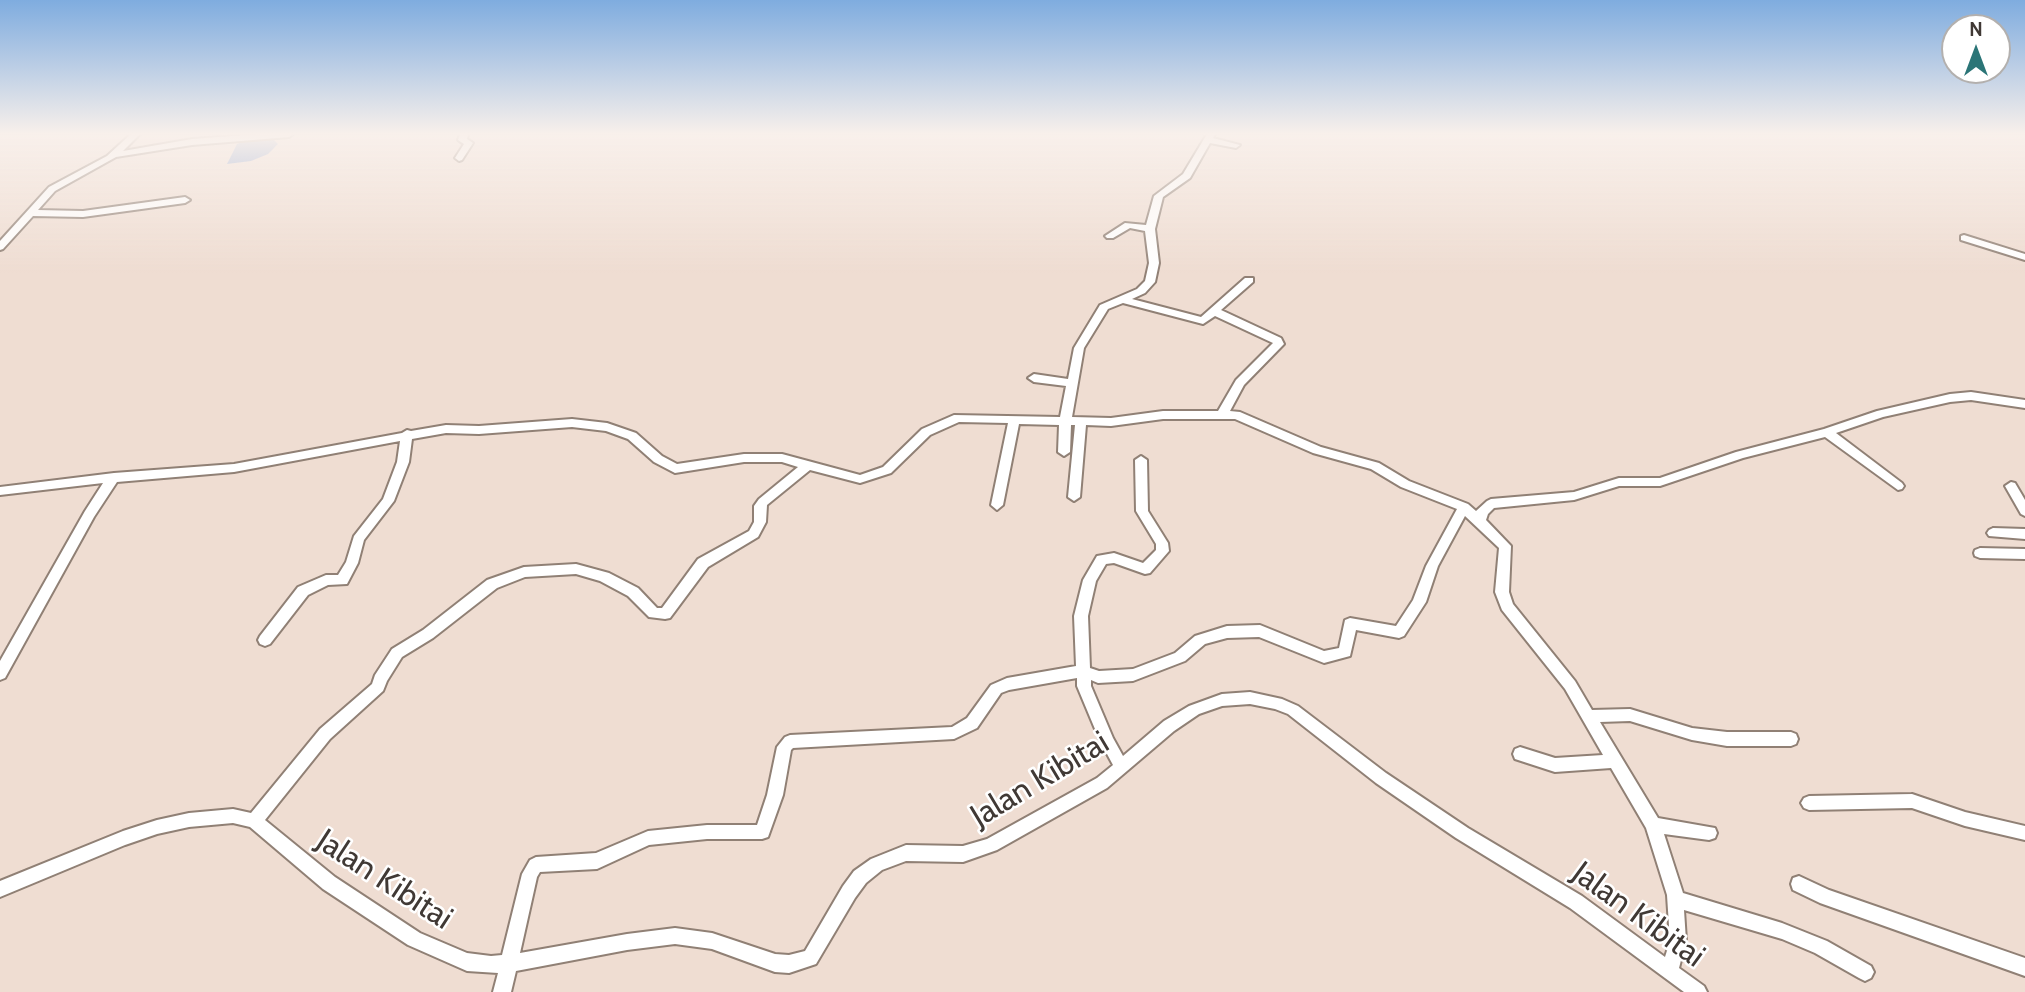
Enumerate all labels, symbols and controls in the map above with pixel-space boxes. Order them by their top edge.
north arrow [1941,14,2011,84]
text: N [1969,18,1983,41]
street label: Jalan Kibitai [964,724,1116,836]
street label: Jalan Kibitai [309,822,459,938]
street label: Jalan Kibitai [1564,854,1712,976]

